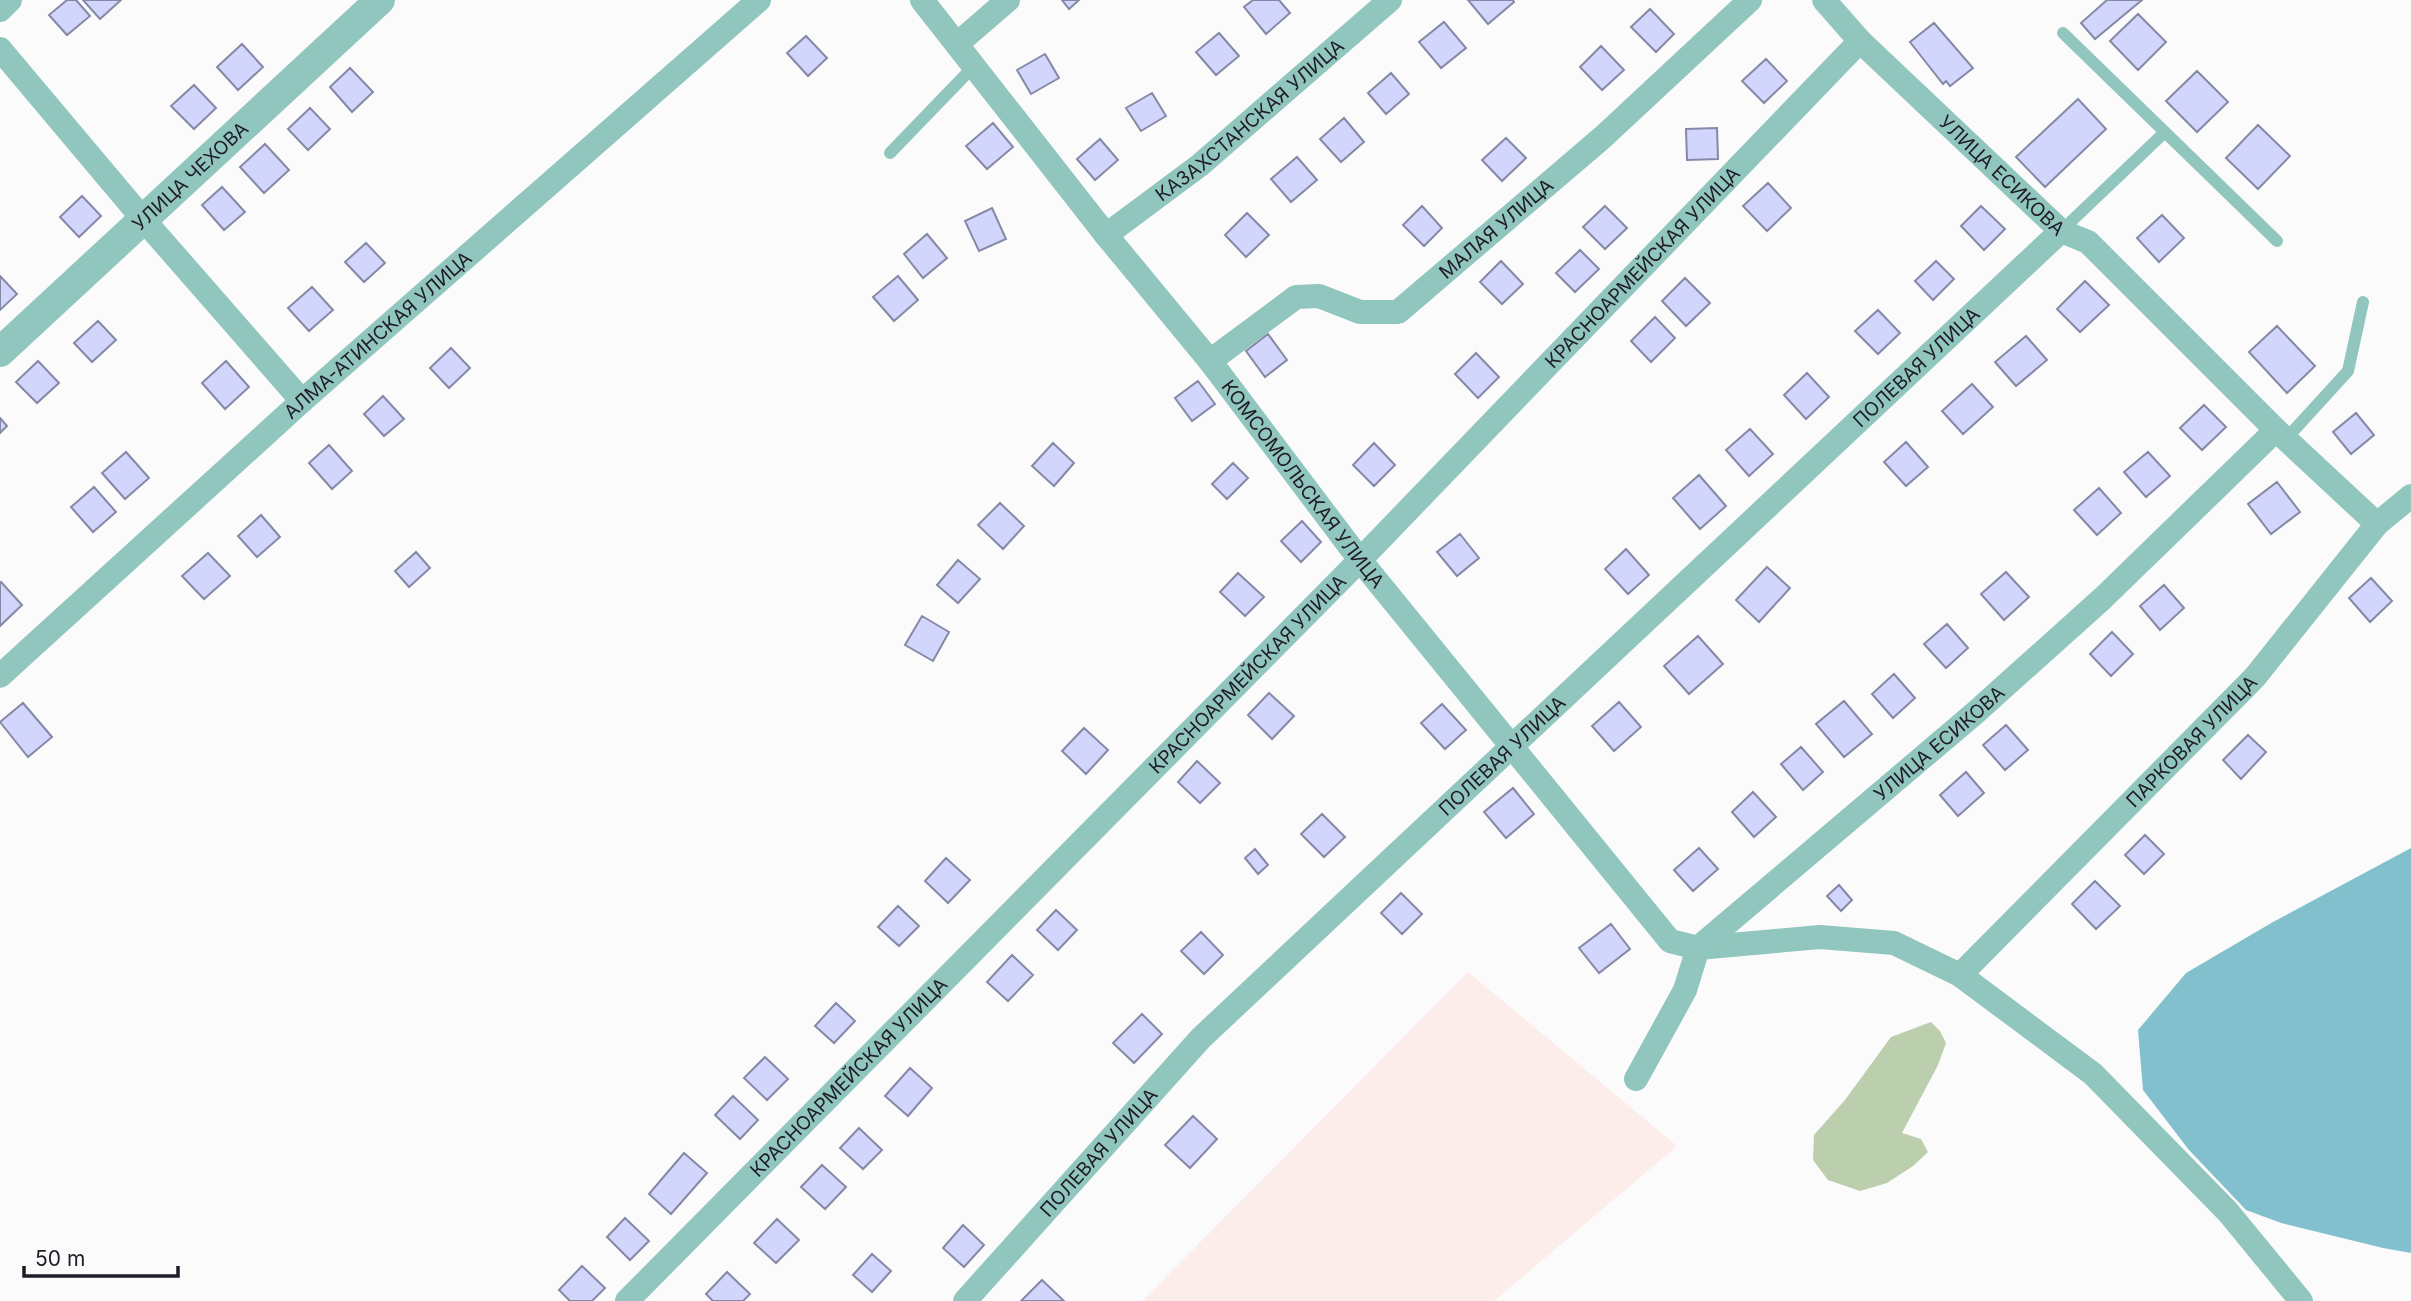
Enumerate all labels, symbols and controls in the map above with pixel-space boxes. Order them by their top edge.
street label: КАЗАХСТАНСКАЯ УЛИЦА [1151,34,1348,206]
street label: УЛИЦА ЕСИКОВА [1934,110,2070,240]
street label: УЛИЦА ЧЕХОВА [127,117,253,235]
street label: КРАСНОАРМЕЙСКАЯ УЛИЦА [1540,162,1744,373]
street label: МАЛАЯ УЛИЦА [1434,173,1558,283]
street label: АЛМА-АТИНСКАЯ УЛИЦА [279,246,476,423]
street label: ПОЛЕВАЯ УЛИЦА [1848,302,1984,432]
street label: КОМСОМОЛЬСКАЯ УЛИЦА [1217,375,1389,593]
street label: КРАСНОАРМЕЙСКАЯ УЛИЦА [1144,570,1351,778]
street label: ПАРКОВАЯ УЛИЦА [2121,670,2262,812]
street label: УЛИЦА ЕСИКОВА [1869,681,2009,805]
street label: ПОЛЕВАЯ УЛИЦА [1434,691,1570,820]
street label: КРАСНОАРМЕЙСКАЯ УЛИЦА [745,973,952,1181]
street label: ПОЛЕВАЯ УЛИЦА [1035,1083,1162,1221]
scale bar [24,1234,178,1278]
text: 50 m [35,1246,85,1271]

